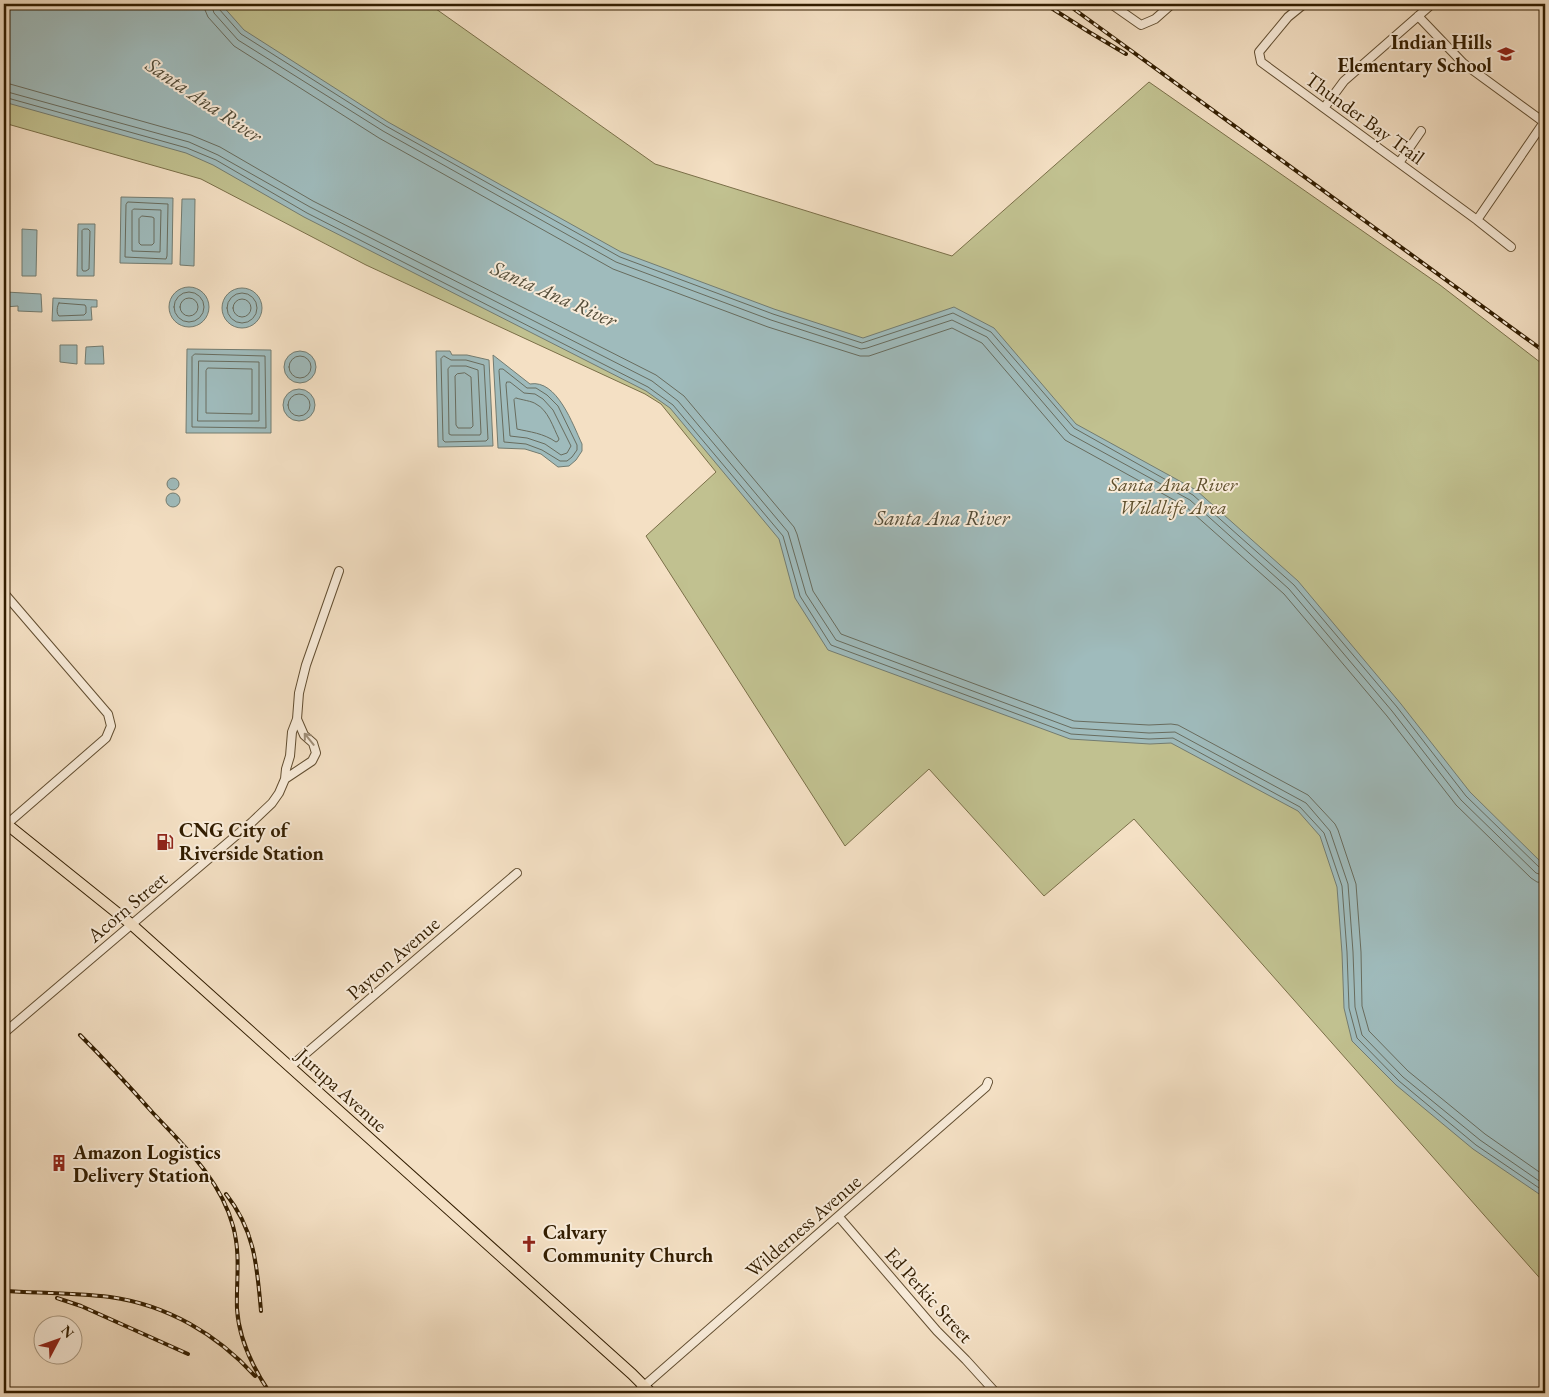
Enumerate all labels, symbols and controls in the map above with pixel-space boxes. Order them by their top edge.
place label: Indian Hills Elementary School [1338,29,1492,78]
school or university icon: Indian Hills Elementary School [1496,44,1516,64]
water label: Santa Ana River [140,50,269,149]
street label: Thunder Bay Trail [1300,66,1430,170]
water label: Santa Ana River [486,253,622,334]
park label: Santa Ana River Wildlife Area [1108,471,1239,520]
water label: Santa Ana River [874,504,1010,531]
one-way arrow [303,733,314,746]
place label: CNG City of Riverside Station [179,817,324,866]
fuel station icon: CNG City of Riverside Station [155,832,175,852]
street label: Acorn Street [81,866,173,949]
street label: Payton Avenue [341,910,445,1005]
street label: Jurupa Avenue [289,1041,393,1138]
place label: Amazon Logistics Delivery Station [72,1139,221,1188]
building icon: Amazon Logistics Delivery Station [49,1153,69,1173]
street label: Wilderness Avenue [740,1169,866,1283]
place label: Calvary Community Church [543,1219,713,1268]
church icon: Calvary Community Church [519,1234,539,1254]
street label: Ed Perkic Street [879,1242,979,1349]
north arrow [32,1314,82,1364]
text: N [57,1321,79,1342]

